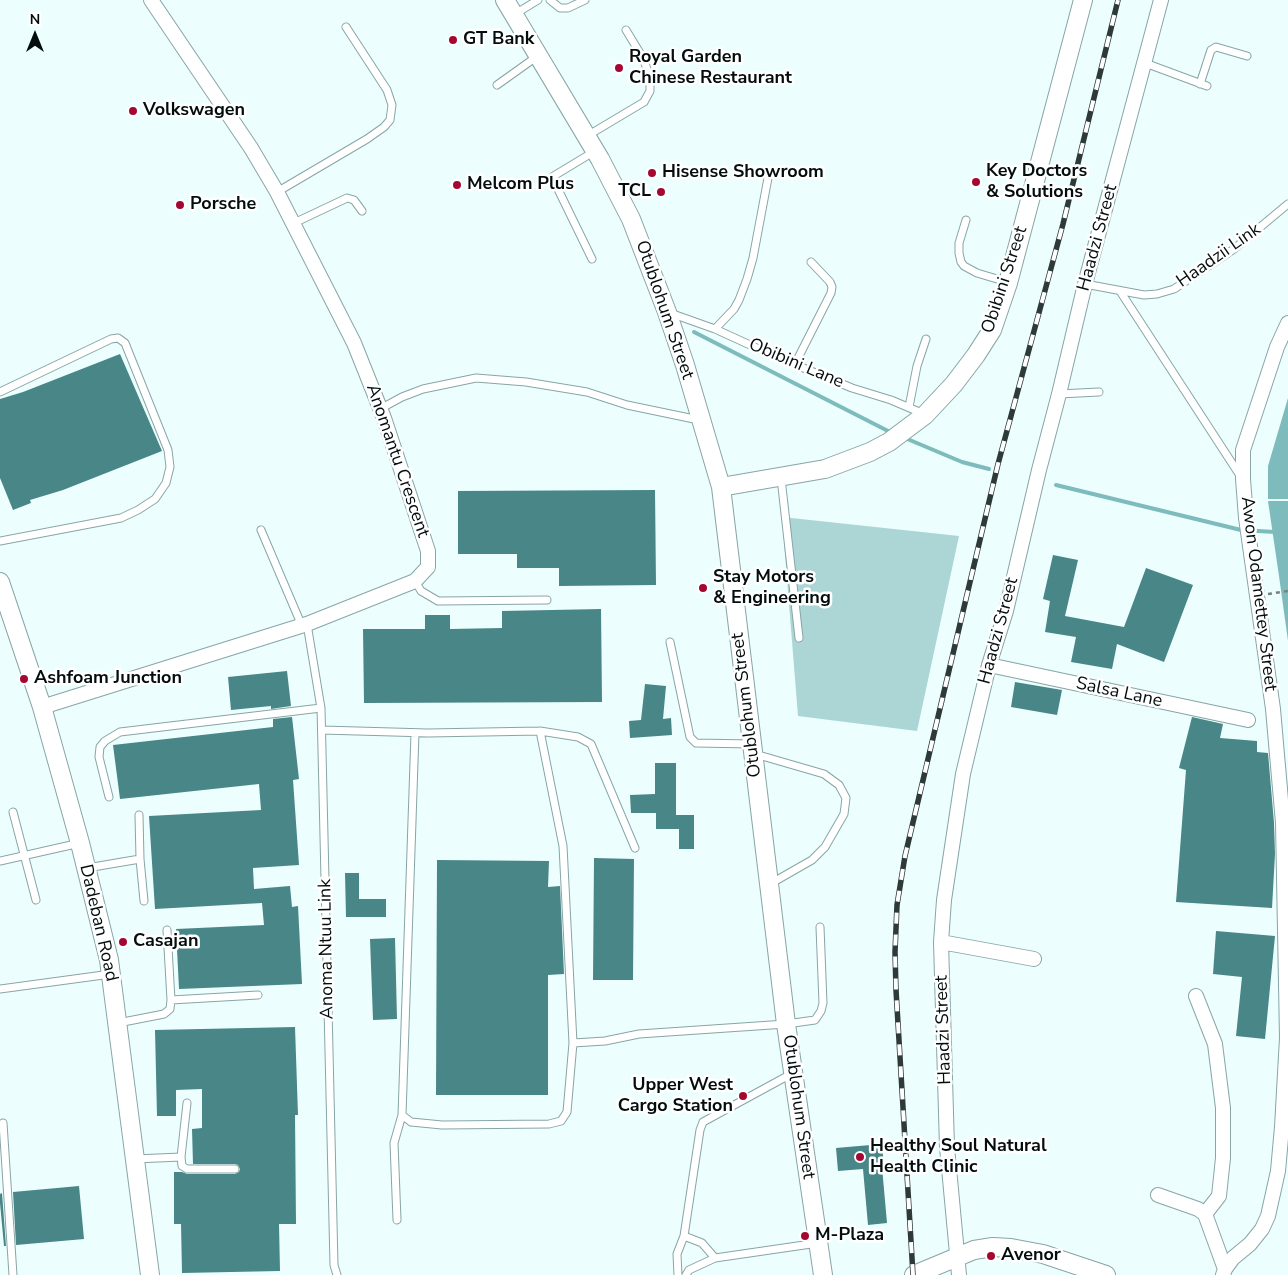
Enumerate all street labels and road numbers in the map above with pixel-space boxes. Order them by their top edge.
street label: Haadzi Street [1073,182,1123,294]
street label: Haadzii Link [1173,219,1265,293]
street label: Obibini Street [978,224,1032,336]
street label: Otublohum Street [630,238,698,382]
street label: Obibini Lane [745,334,847,394]
street label: Anomantu Crescent [361,382,433,540]
street label: Awon Odamettey Street [1235,495,1281,693]
street label: Haadzi Street [974,575,1024,687]
street label: Otublohum Street [727,632,767,778]
street label: Salsa Lane [1074,673,1164,713]
street label: Dadeban Road [74,862,122,984]
street label: Anoma Ntuu Link [315,879,339,1019]
street label: Haadzi Street [931,975,957,1085]
street label: Otublohum Street [777,1033,819,1181]

